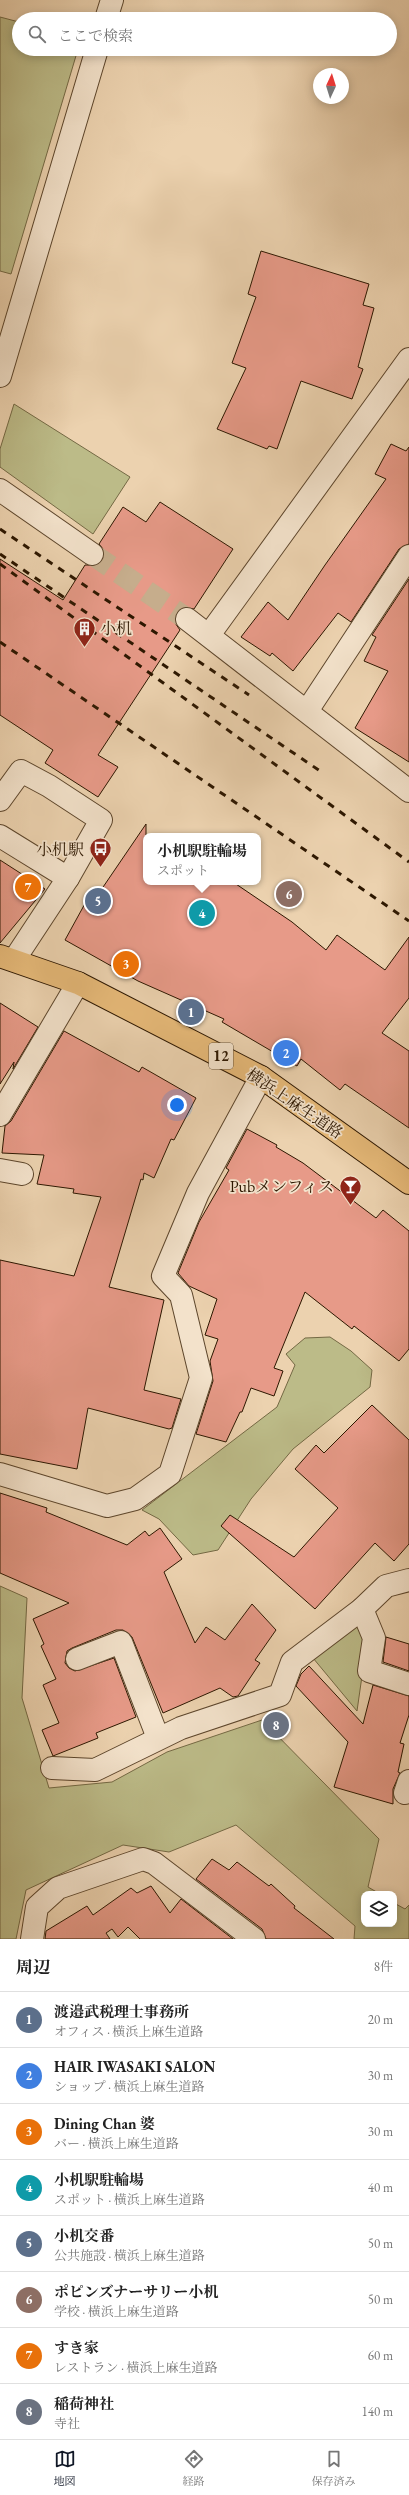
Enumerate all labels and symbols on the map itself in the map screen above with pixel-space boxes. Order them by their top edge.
north arrow [313,68,349,104]
building icon: 小机 [71,615,97,648]
place label: 小机 [100,618,132,639]
bus stop icon: 小机駅 [87,836,113,869]
place label: 小机駅 [36,839,84,860]
pin: 7 [15,872,41,902]
pin: 6 [276,879,302,909]
pin: 5 [85,886,111,916]
pin: 4 [189,898,215,928]
pin: 3 [113,949,139,979]
pin: 1 [178,997,204,1027]
pin: 2 [273,1038,299,1068]
road number: 12 [209,1043,233,1069]
street label: 横浜上麻生道路 [242,1063,347,1143]
your location [167,1095,187,1115]
bar icon: Pubメンフィス [337,1173,363,1206]
place label: Pubメンフィス [230,1176,334,1197]
pin: 8 [263,1710,289,1740]

